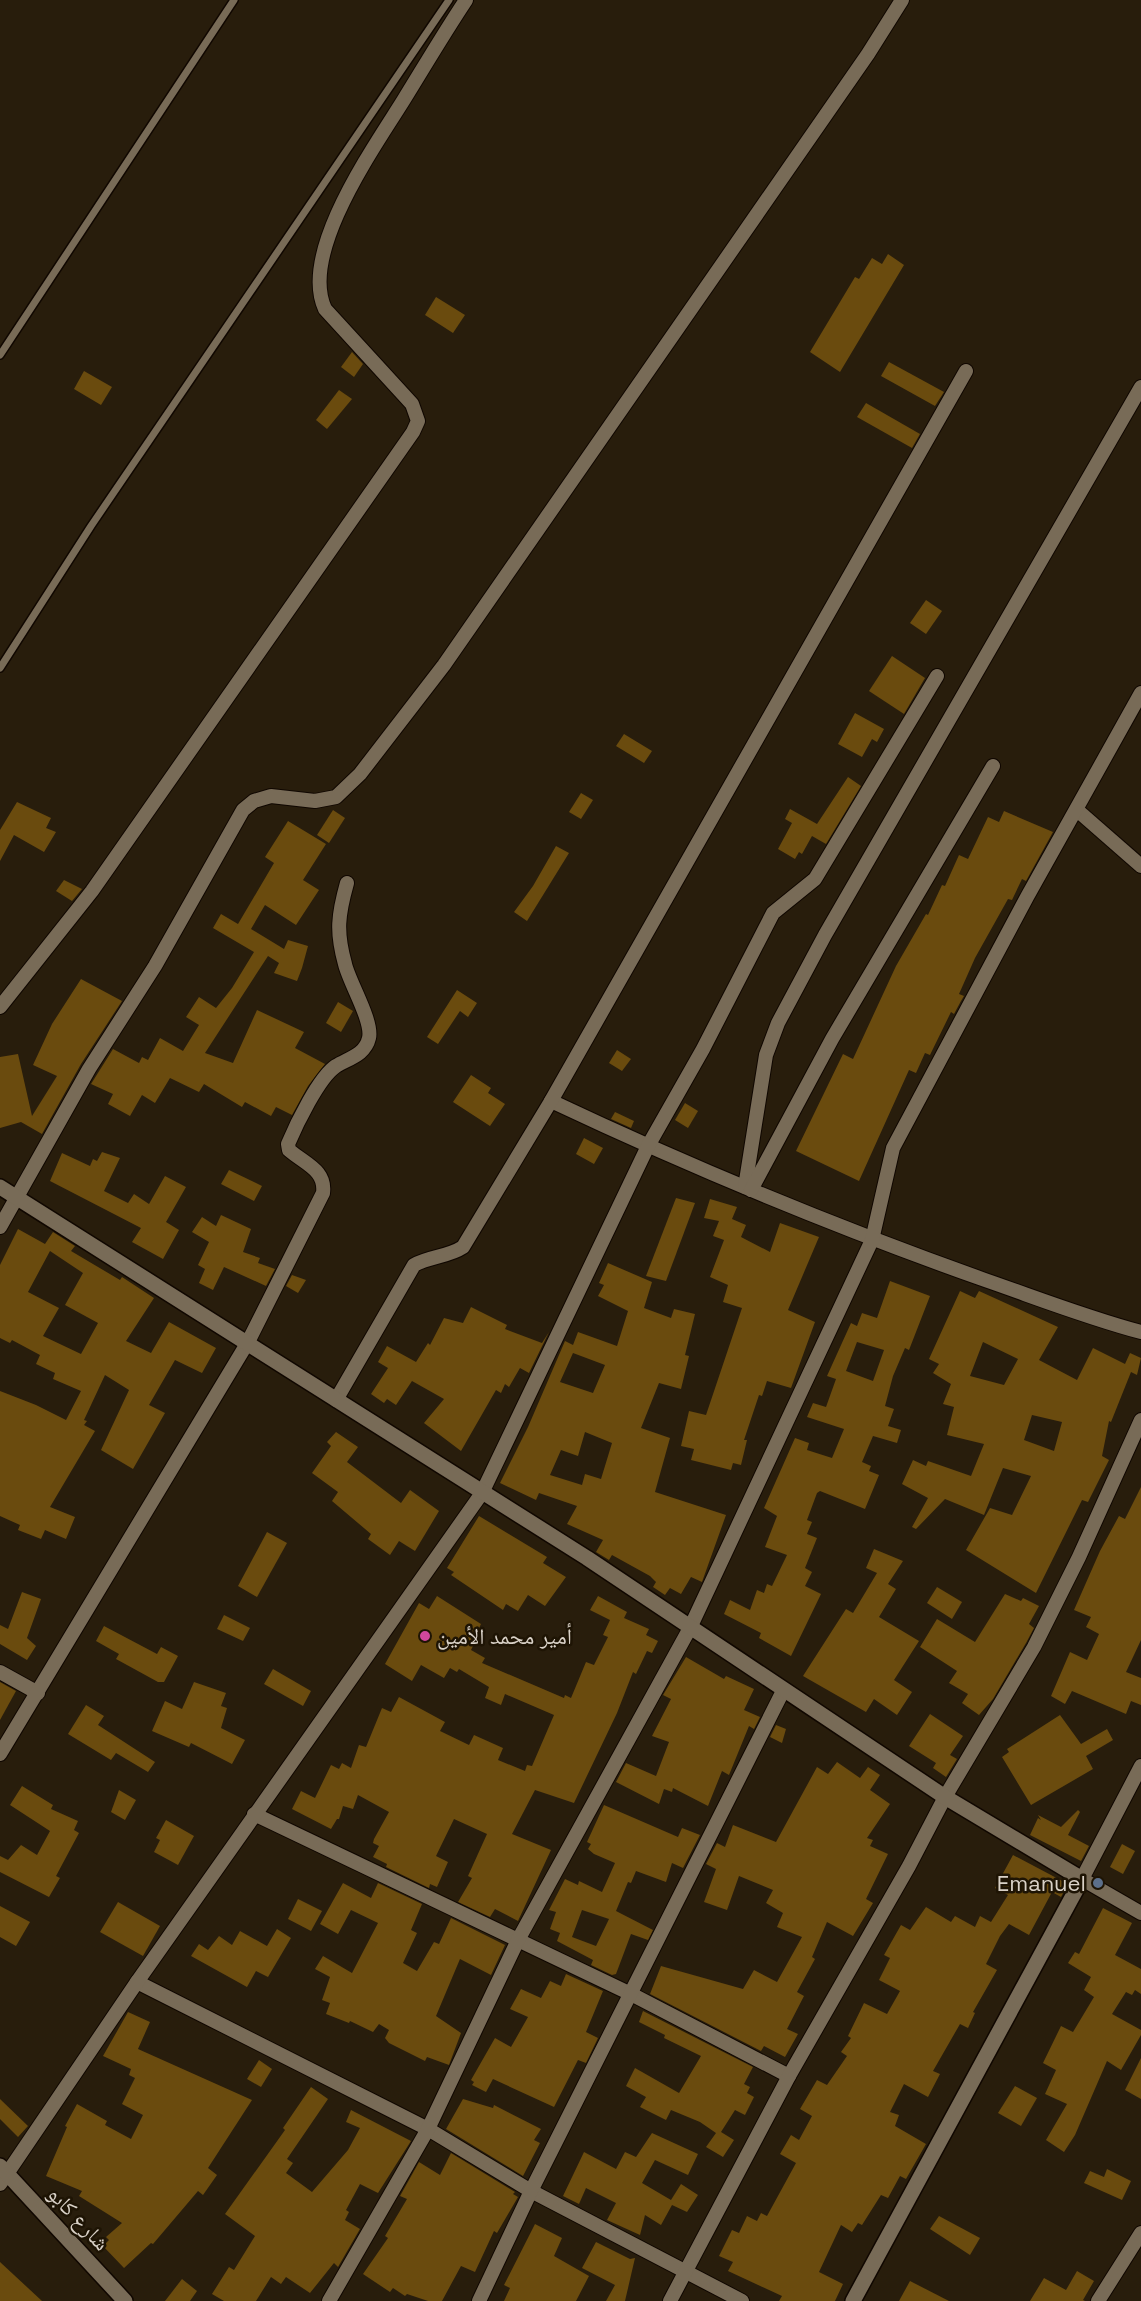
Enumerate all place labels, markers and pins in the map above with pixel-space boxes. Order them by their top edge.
place label: أمير محمد الأمين [437,1622,572,1650]
marker: أمير محمد الأمين [418,1629,432,1643]
place label: Emanuel [997,1869,1086,1897]
marker: Emanuel [1091,1876,1105,1890]

